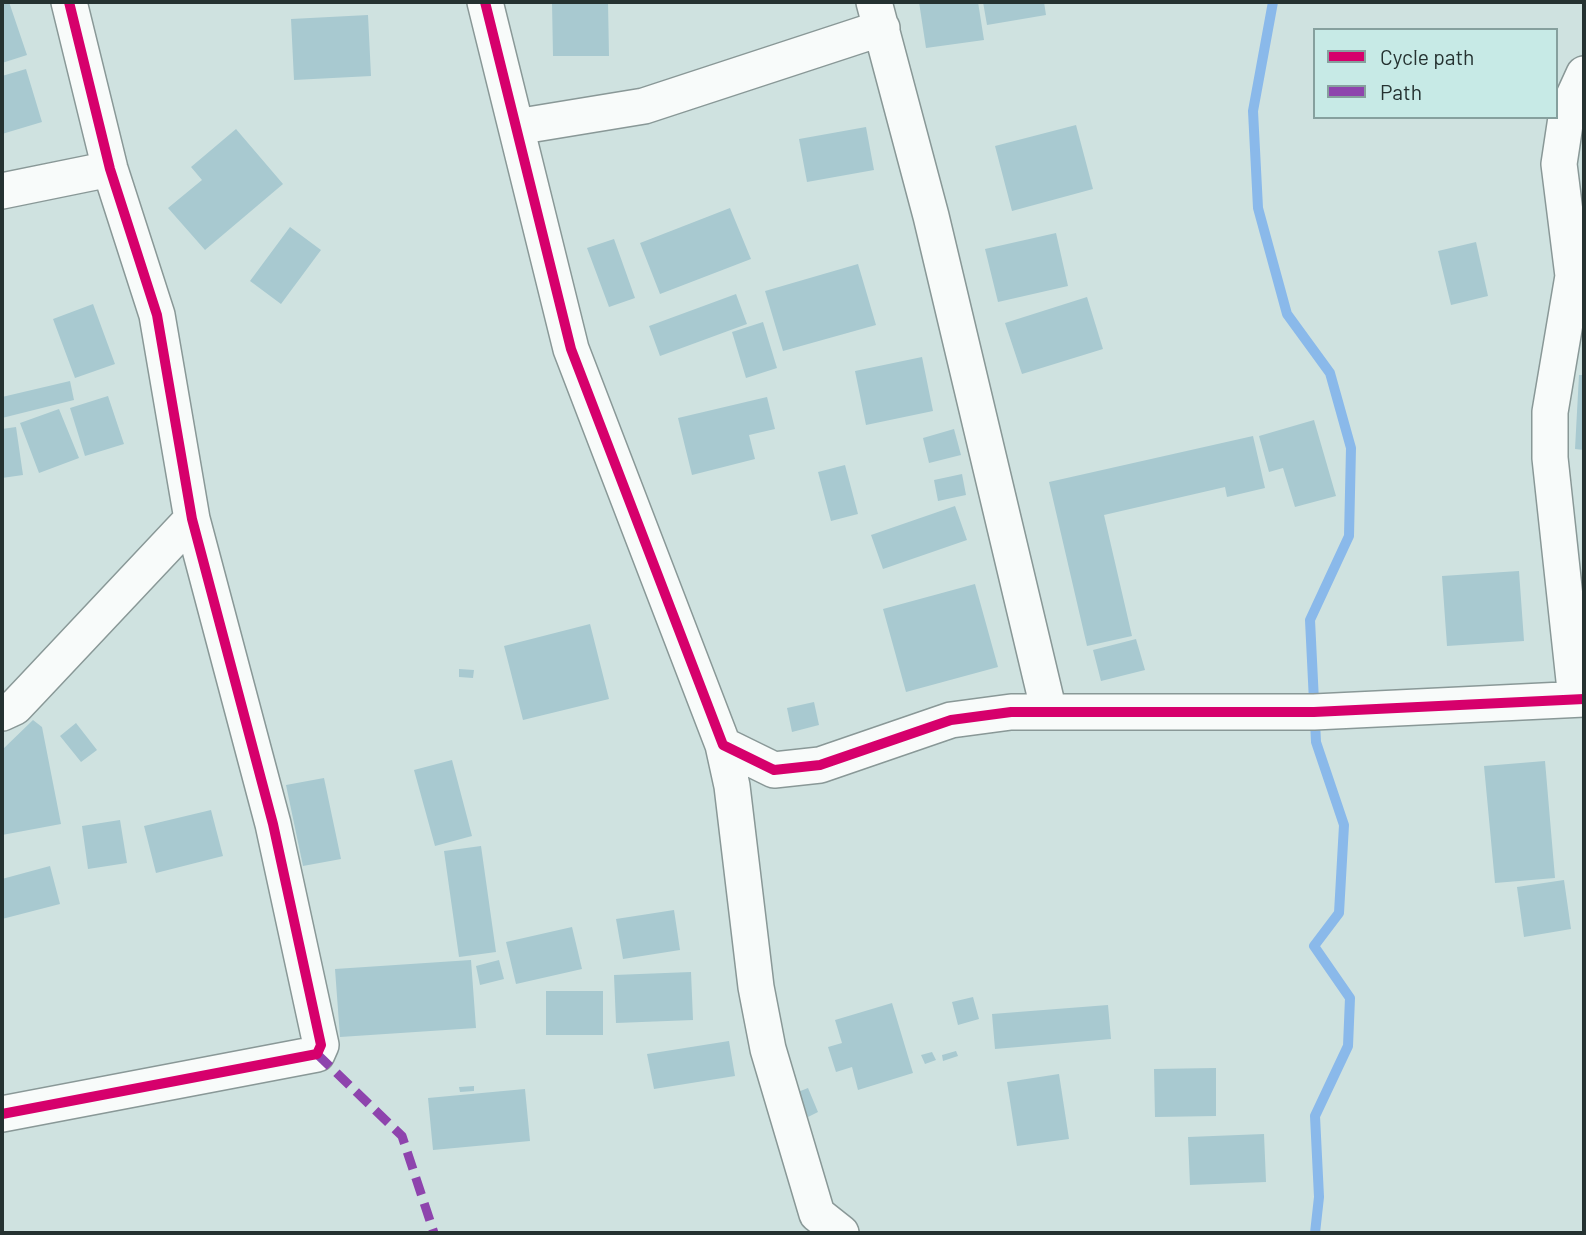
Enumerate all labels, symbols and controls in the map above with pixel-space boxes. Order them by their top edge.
legend [1313,28,1558,119]
text: Cycle path [1380,44,1474,69]
text: Path [1380,79,1422,104]

